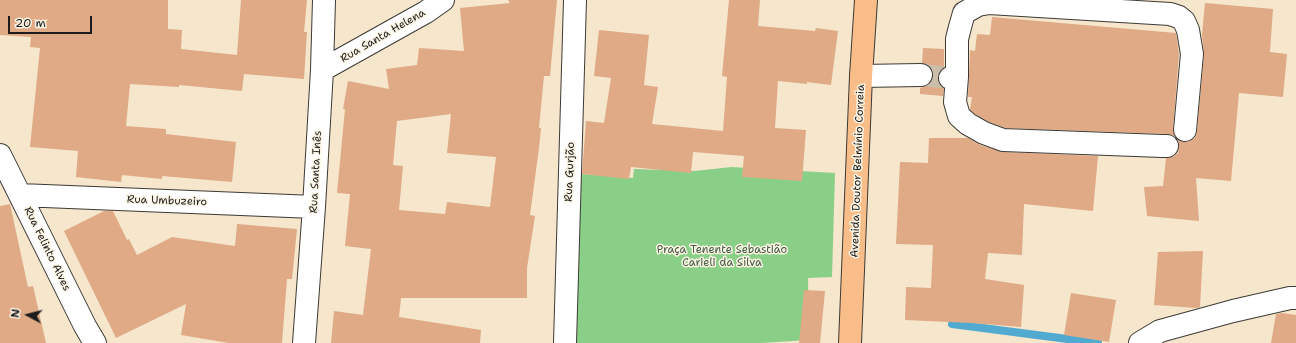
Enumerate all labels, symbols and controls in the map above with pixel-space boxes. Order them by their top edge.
street label: Rua Santa Helena [338,6,428,66]
scale bar [10,8,94,34]
text: 20 m [15,15,46,31]
street label: Avenida Doutor Belmínio Correia [848,84,868,258]
street label: Rua Santa Inês [307,130,325,214]
street label: Rua Gurjão [562,142,578,202]
street label: Rua Umbuzeiro [127,193,207,209]
street label: Rua Felinto Alves [21,205,73,293]
park label: Praça Tenente Sebastião Carieli da Silva [657,243,787,269]
north arrow [8,295,48,335]
text: N [8,308,24,319]

